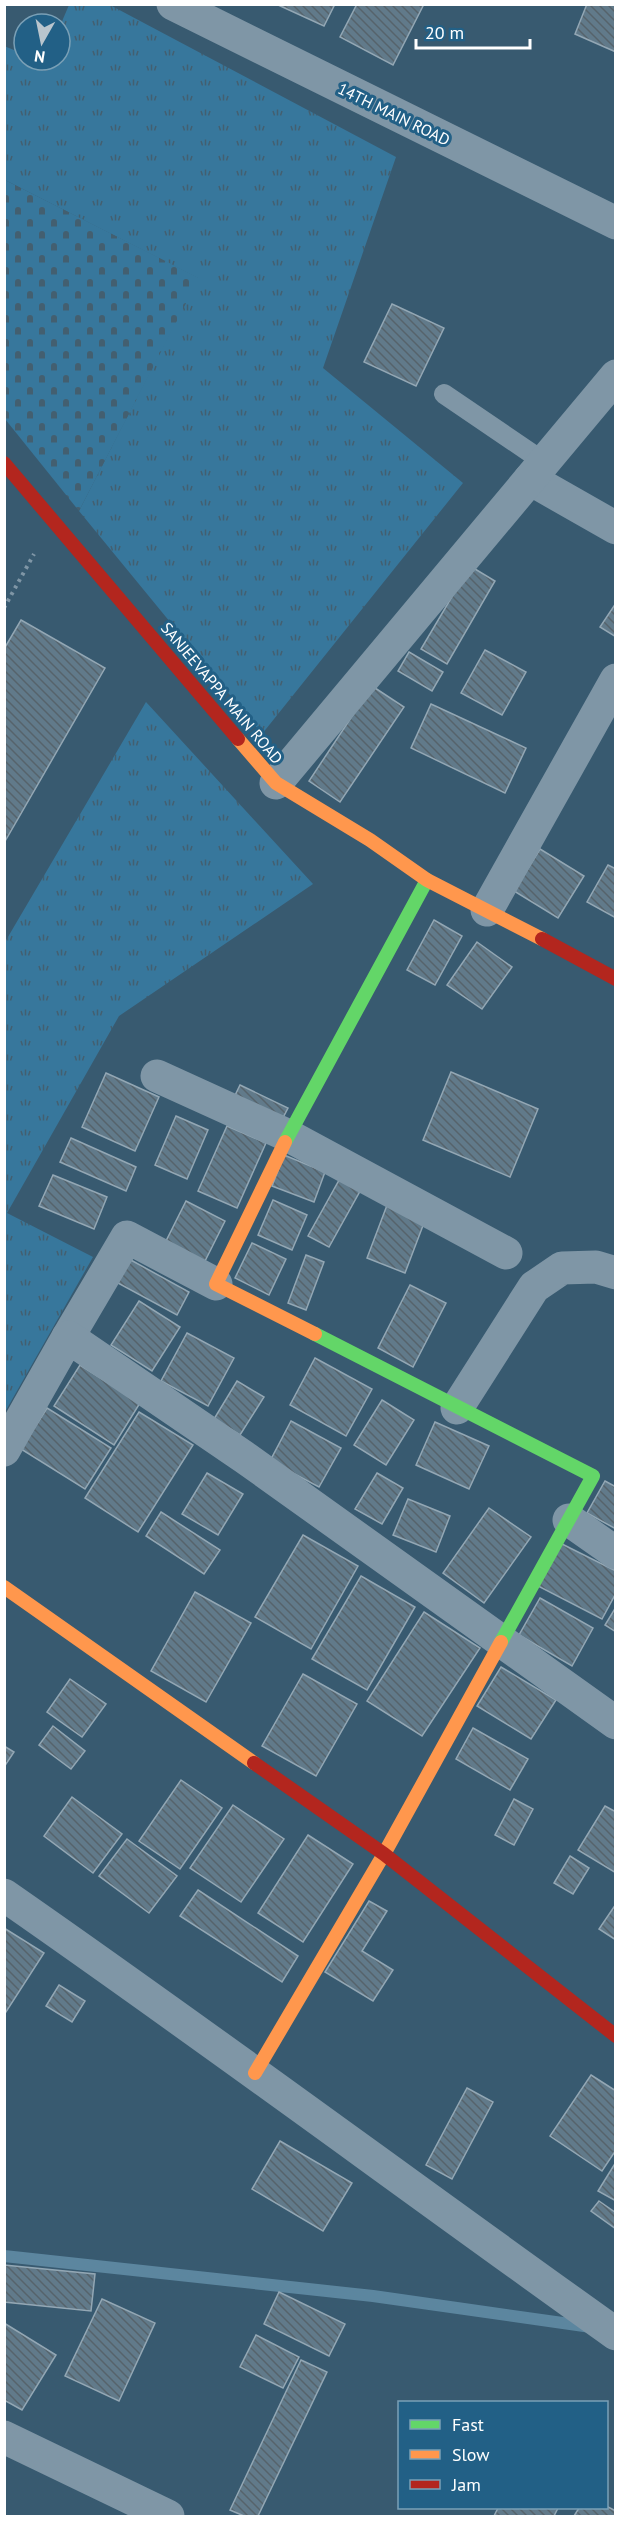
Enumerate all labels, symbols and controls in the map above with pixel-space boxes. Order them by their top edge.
north arrow [12,12,72,72]
scale bar [416,12,530,50]
text: 20 m [425,21,464,44]
text: N [33,46,46,68]
street label: 14TH MAIN ROAD [335,78,453,150]
street label: SANJEEVAPPA MAIN ROAD [157,618,287,768]
legend [398,2401,608,2509]
text: Fast [452,2413,484,2436]
text: Slow [452,2443,490,2466]
text: Jam [451,2473,481,2496]

